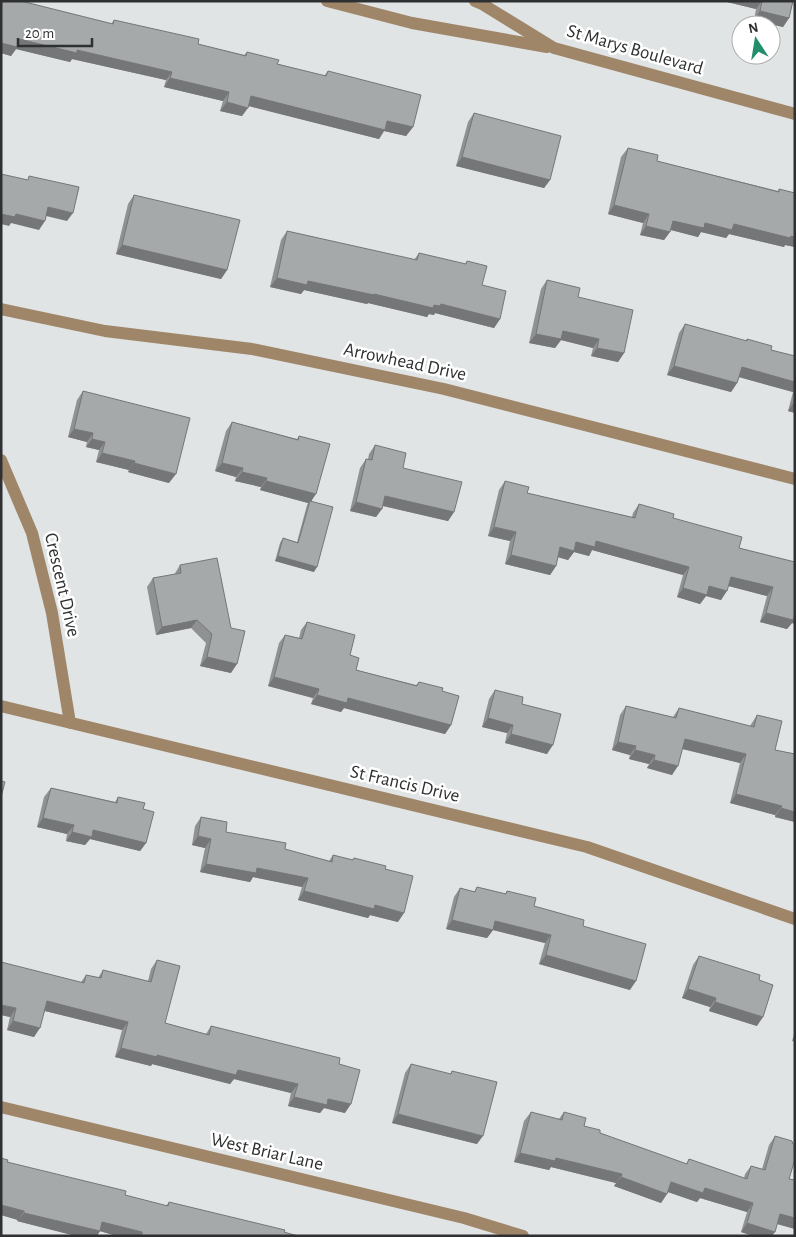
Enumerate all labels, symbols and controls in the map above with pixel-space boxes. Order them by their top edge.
scale bar [18,15,91,47]
north arrow [731,15,781,65]
text: N [747,20,760,36]
street label: St Marys Boulevard [565,21,706,79]
text: 20 m [25,26,54,41]
street label: Arrowhead Drive [342,340,468,384]
street label: Crescent Drive [41,531,83,639]
street label: St Francis Drive [348,762,462,806]
street label: West Briar Lane [209,1130,325,1174]

